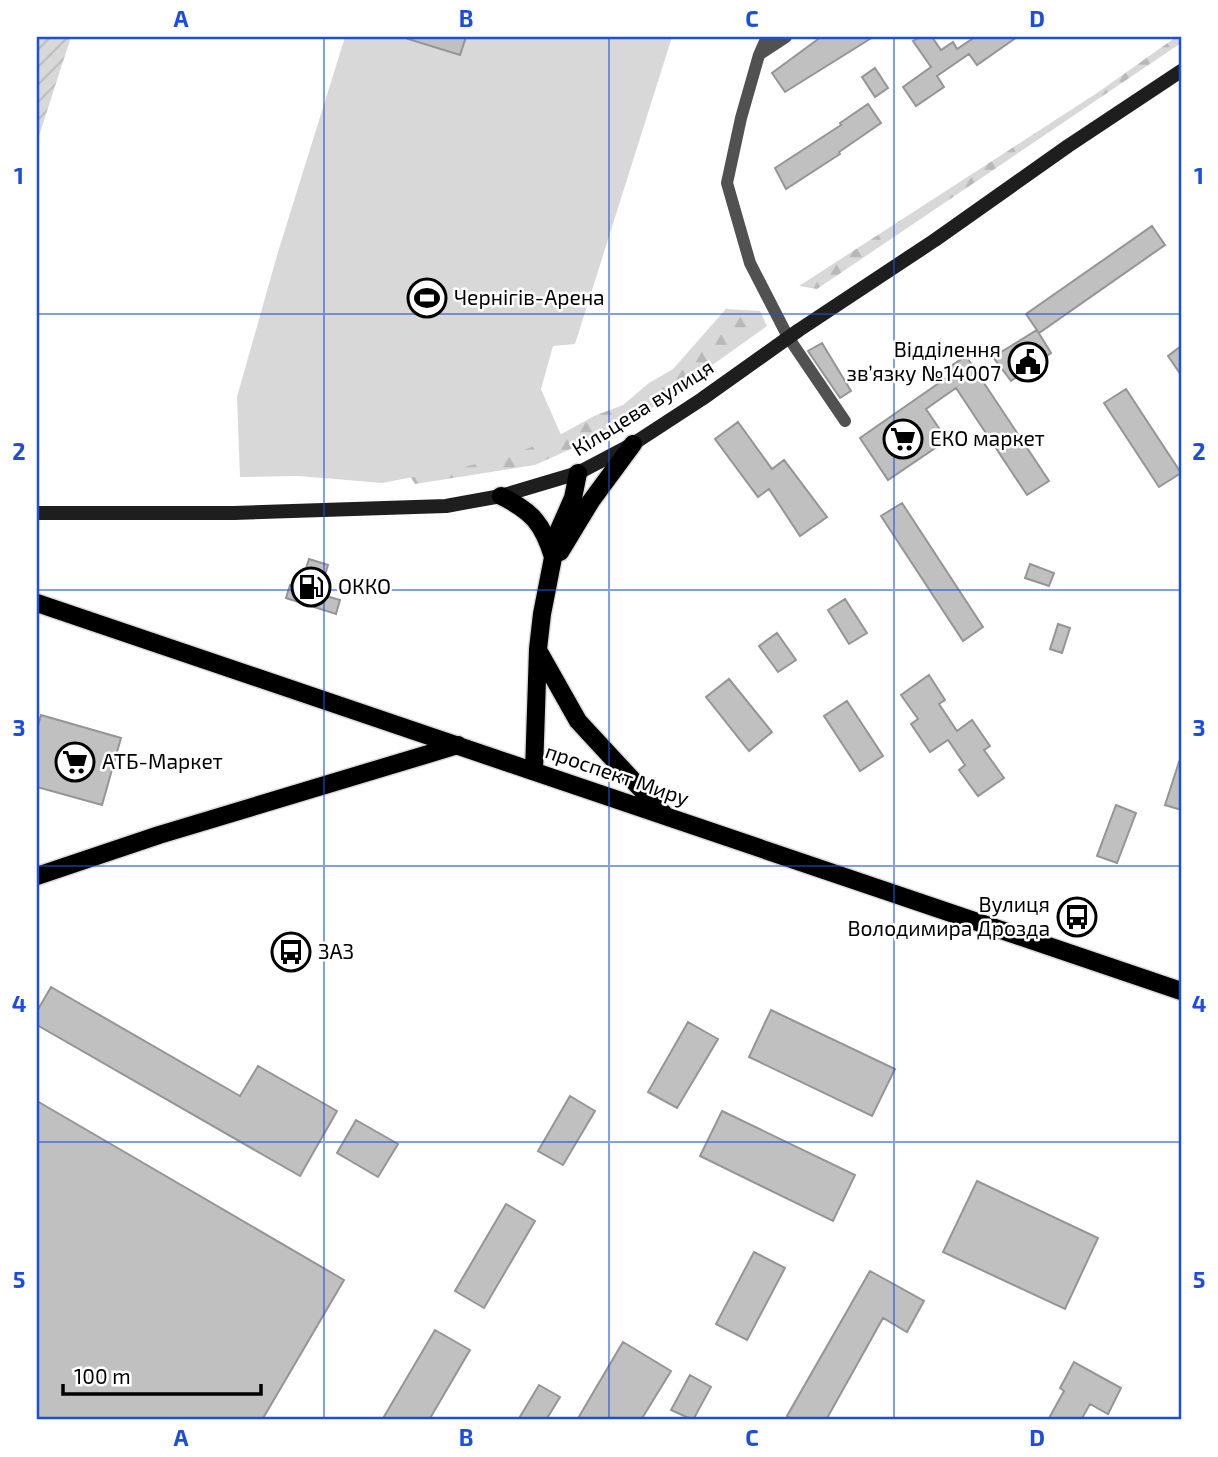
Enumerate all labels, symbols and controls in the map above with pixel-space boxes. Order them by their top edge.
text: A [173,4,189,32]
text: B [459,4,473,32]
text: C [745,4,759,32]
text: D [1029,4,1045,32]
text: 1 [14,161,24,189]
text: 1 [1194,161,1204,189]
sports icon: Чернігів-Арена [406,277,448,319]
place label: Чернігів-Арена [454,284,605,309]
place label: Відділення зв’язку №14007 [847,336,1001,386]
public building icon: Відділення зв’язку №14007 [1007,341,1049,383]
street label: Кільцева вулиця [567,353,718,461]
supermarket icon: ЕКО маркет [882,418,924,460]
place label: ЕКО маркет [930,425,1045,450]
text: 2 [12,437,26,465]
text: 2 [1192,437,1206,465]
fuel station icon: ОККО [290,566,332,608]
place label: ОККО [338,573,391,598]
text: 3 [12,713,26,741]
text: 3 [1192,713,1206,741]
street label: проспект Миру [542,737,693,811]
supermarket icon: АТБ-Маркет [54,741,96,783]
place label: АТБ-Маркет [102,748,223,773]
place label: Вулиця Володимира Дрозда [848,891,1050,940]
bus stop icon: Вулиця Володимира Дрозда [1056,896,1098,938]
bus stop icon: ЗАЗ [270,931,312,973]
place label: ЗАЗ [318,938,354,963]
text: 4 [12,989,26,1017]
text: 4 [1192,989,1206,1017]
text: 5 [13,1265,25,1293]
text: 5 [1193,1265,1205,1293]
scale bar [63,1352,261,1396]
text: 100 m [74,1363,131,1388]
text: A [173,1423,189,1451]
text: B [459,1423,473,1451]
text: C [745,1423,759,1451]
text: D [1029,1423,1045,1451]

